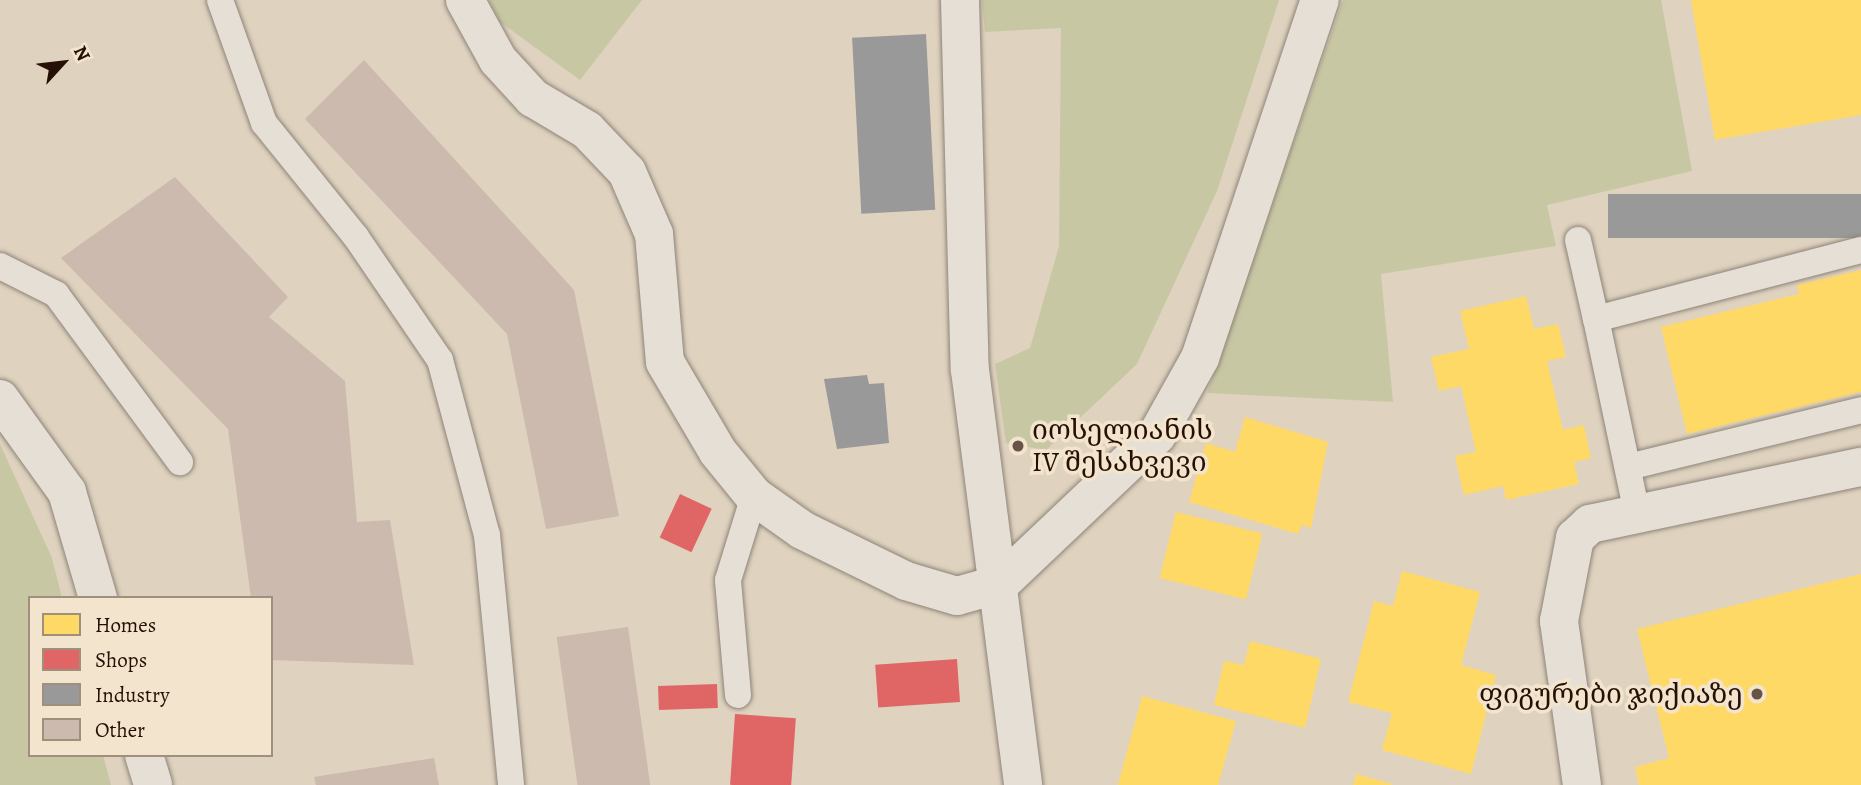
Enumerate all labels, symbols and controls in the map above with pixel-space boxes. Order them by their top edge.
north arrow [28,28,98,98]
text: N [67,41,96,66]
place label: იოსელიანის IV შესახვევი [1032,413,1213,479]
marker: იოსელიანის IV შესახვევი [1010,438,1026,454]
legend [28,596,273,757]
text: Homes [95,611,156,639]
text: Shops [95,646,147,674]
place label: ფიგურები ჯიქიაზე [1479,677,1743,711]
text: Industry [95,681,170,709]
marker: ფიგურები ჯიქიაზე [1749,686,1765,702]
text: Other [95,716,145,744]

